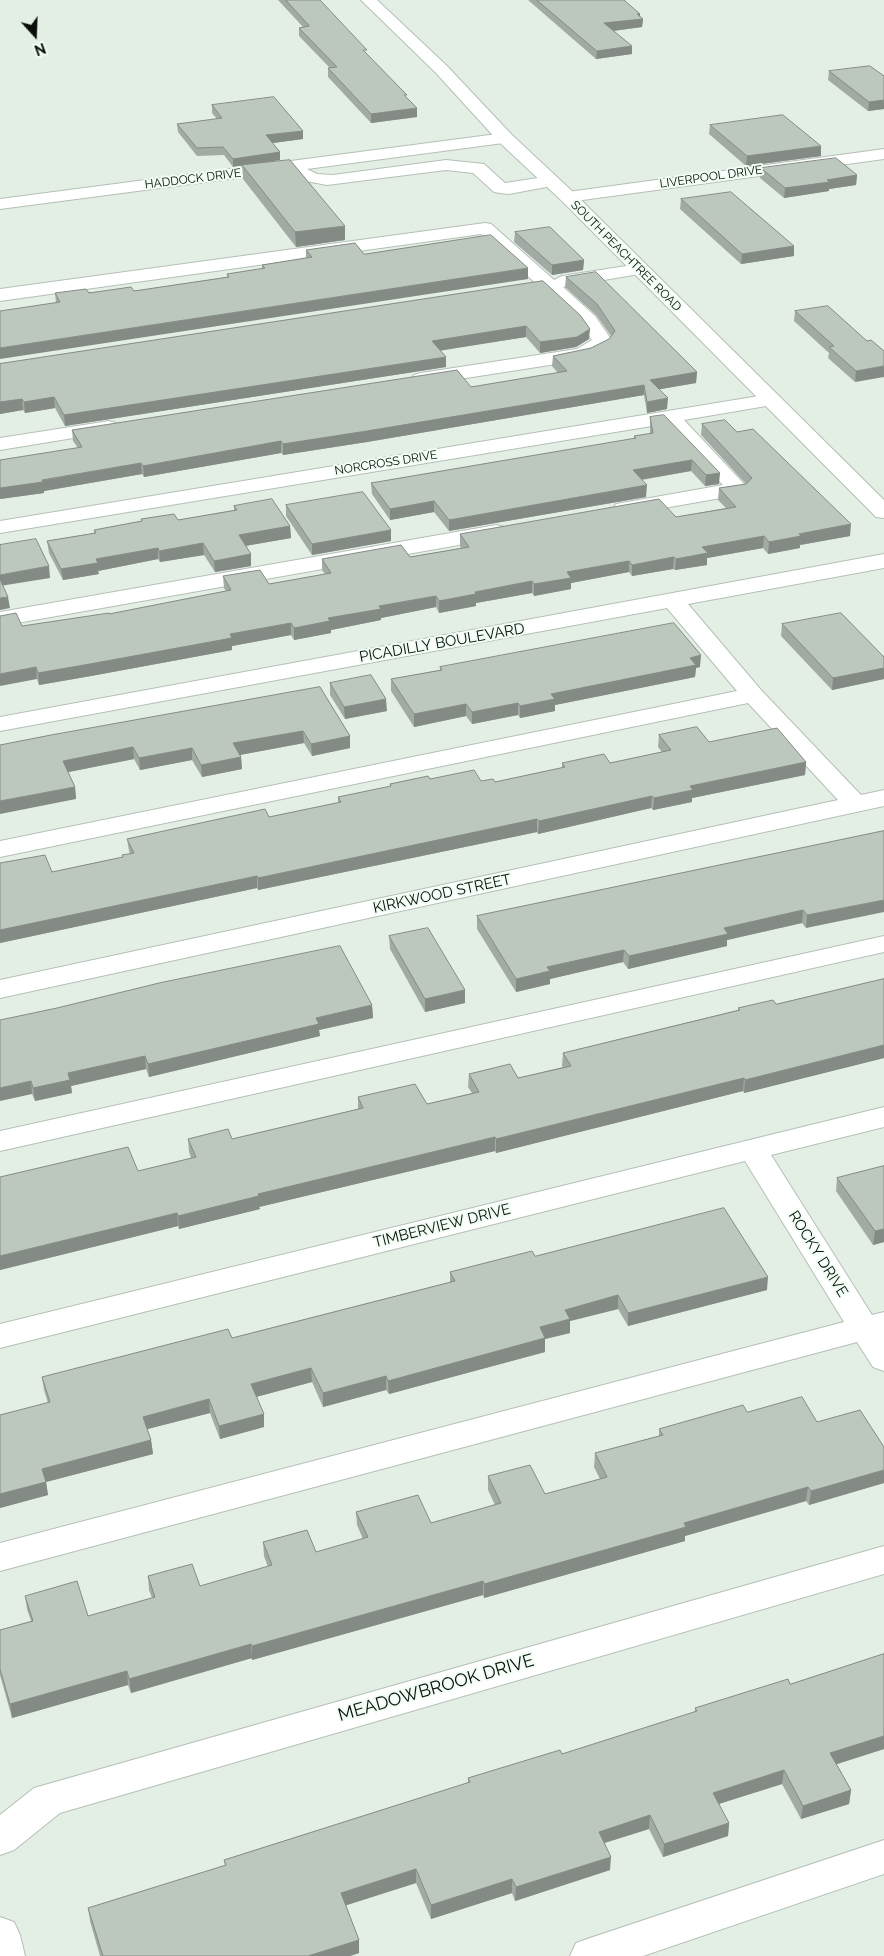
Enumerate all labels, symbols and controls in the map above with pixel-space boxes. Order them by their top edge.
north arrow [10,10,60,60]
text: N [32,40,48,58]
street label: LIVERPOOL DRIVE [659,163,763,191]
street label: HADDOCK DRIVE [144,166,242,192]
street label: SOUTH PEACHTREE ROAD [568,198,684,314]
street label: NORCROSS DRIVE [334,448,438,478]
street label: PICADILLY BOULEVARD [358,620,526,666]
street label: KIRKWOOD STREET [371,871,513,917]
street label: TIMBERVIEW DRIVE [372,1200,512,1252]
street label: ROCKY DRIVE [784,1208,852,1300]
street label: MEADOWBROOK DRIVE [336,1650,536,1726]

